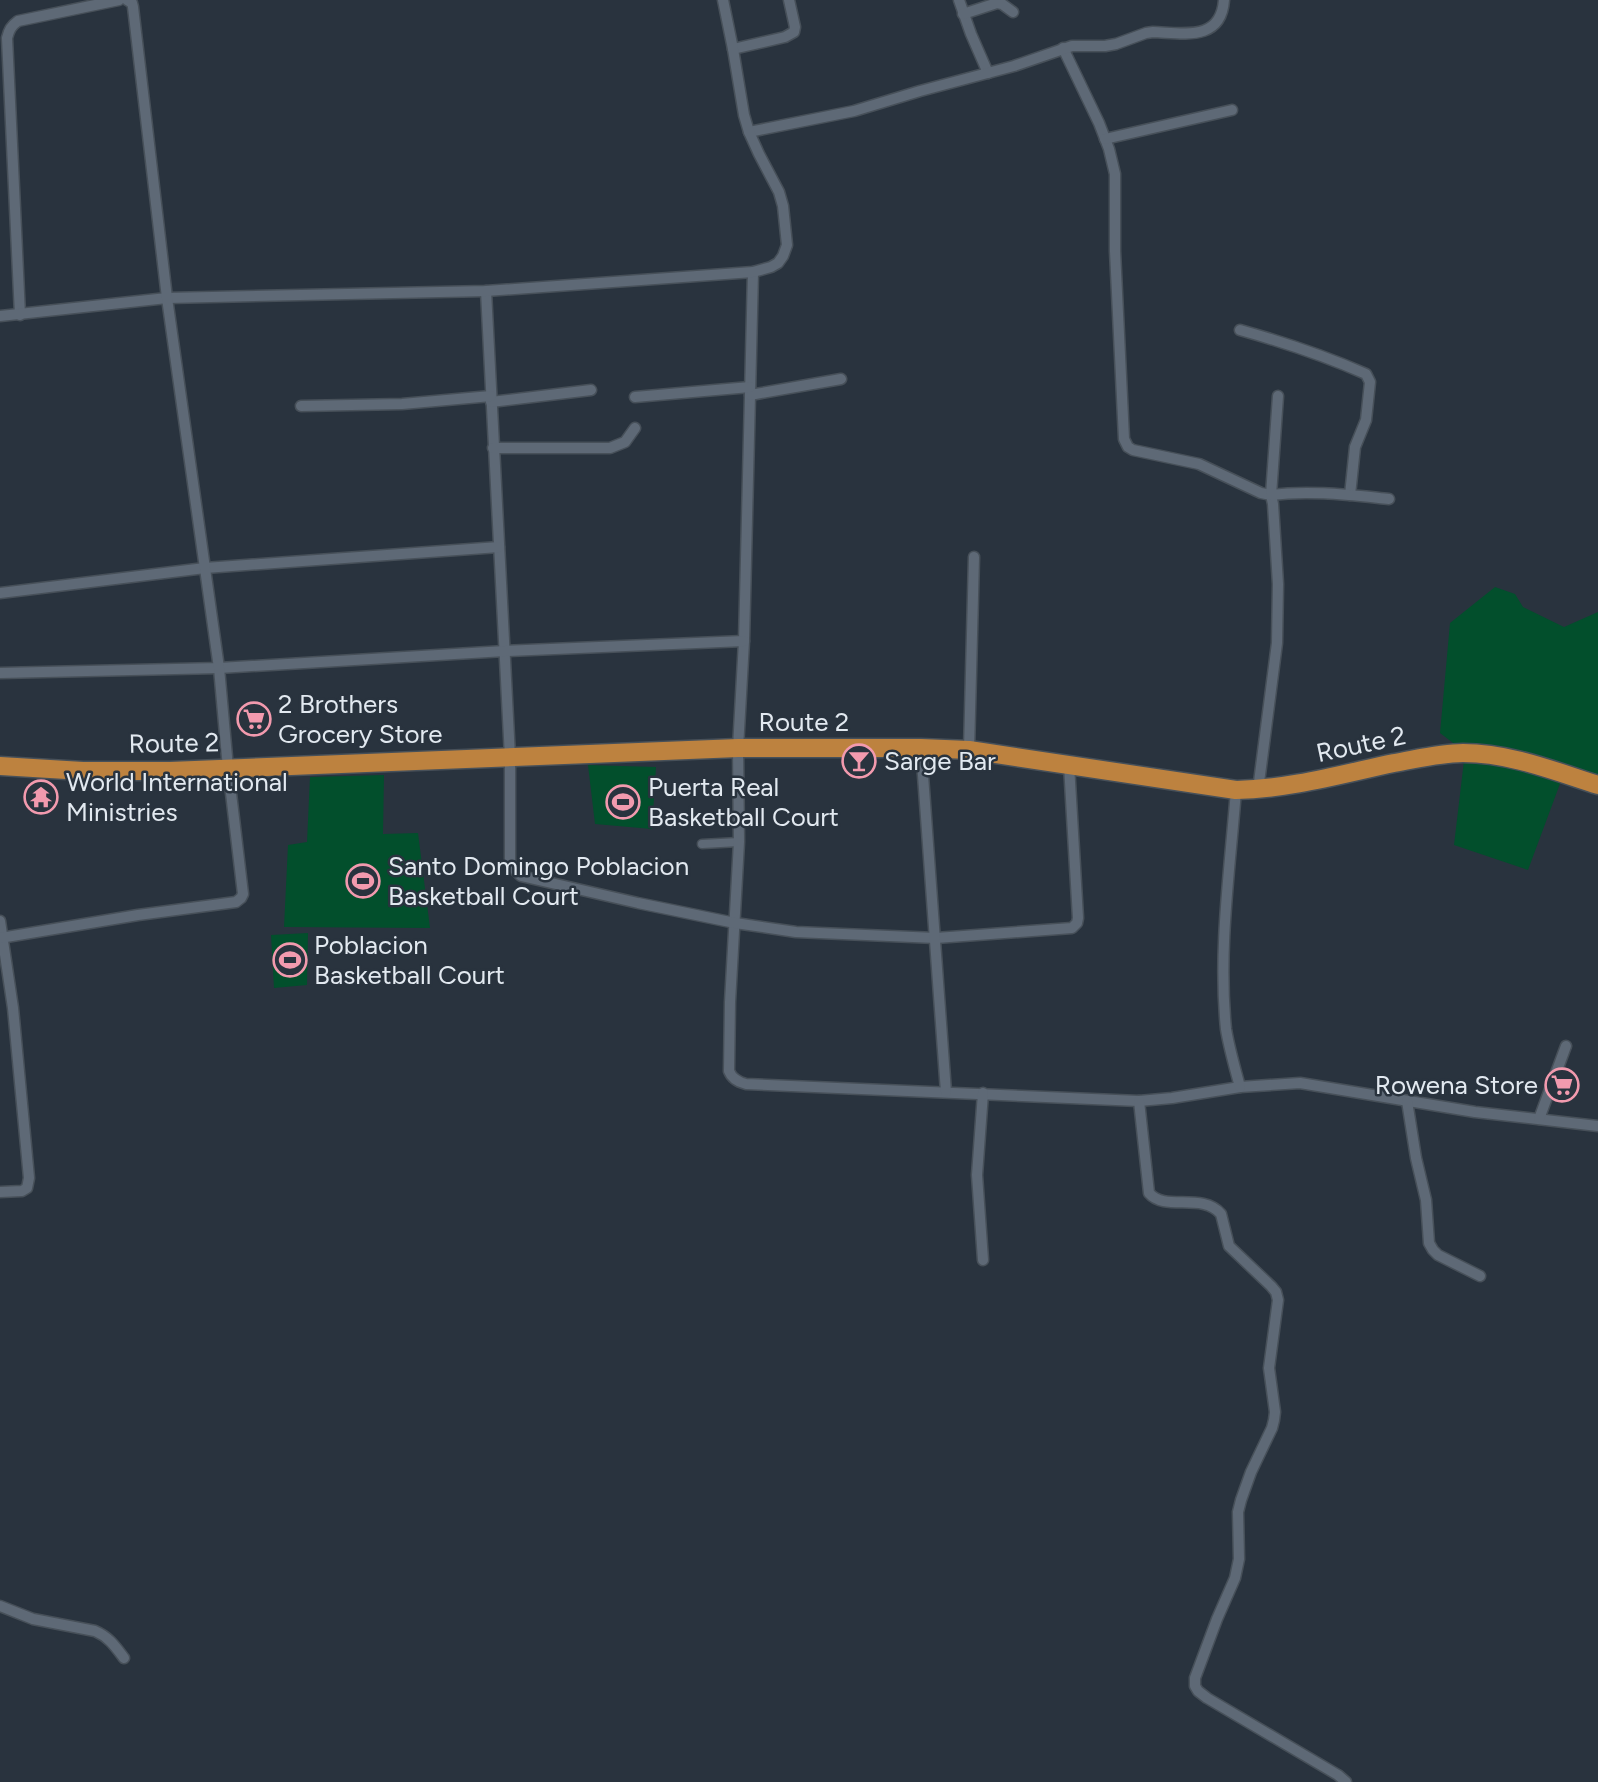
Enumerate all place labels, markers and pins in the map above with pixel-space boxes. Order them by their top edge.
place label: 2 Brothers Grocery Store [278,688,443,750]
supermarket icon: 2 Brothers Grocery Store [235,700,273,738]
bar icon: Sarge Bar [840,742,878,780]
place label: Sarge Bar [884,745,996,777]
place label: World International Ministries [66,766,288,828]
place label: Puerta Real Basketball Court [648,771,839,833]
temple icon: World International Ministries [22,778,60,816]
sports icon: Puerta Real Basketball Court [604,783,642,821]
place label: Santo Domingo Poblacion Basketball Court [388,850,689,912]
sports icon: Santo Domingo Poblacion Basketball Court [344,862,382,900]
place label: Poblacion Basketball Court [314,929,505,991]
sports icon: Poblacion Basketball Court [271,941,309,979]
supermarket icon: Rowena Store [1543,1066,1581,1104]
place label: Rowena Store [1375,1069,1538,1101]

